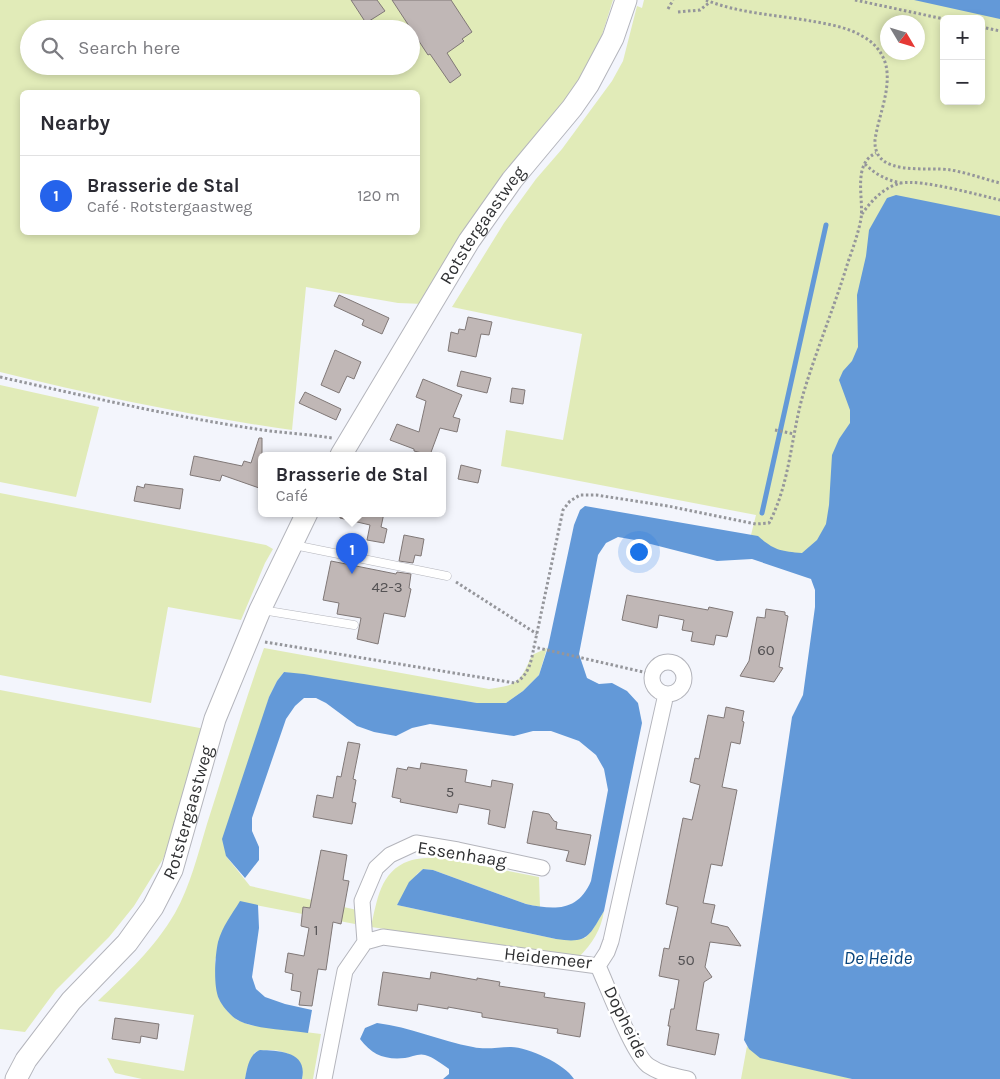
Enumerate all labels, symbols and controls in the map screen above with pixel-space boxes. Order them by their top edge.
north arrow [880,15,925,60]
map controls [940,15,985,105]
button: + [940,15,985,60]
search box [20,20,420,75]
icon: search [38,34,66,62]
text: Search here [78,37,180,59]
button: − [940,60,985,105]
text: Nearby [40,111,110,135]
street label: Rotstergaastweg [435,161,530,288]
text: Brasserie de Stal [87,175,240,197]
text: 1 [53,186,59,205]
text: 120 m [357,186,400,205]
text: Café · Rotstergaastweg [87,197,252,216]
popup [258,452,446,517]
text: Brasserie de Stal [276,464,428,486]
text: Café [276,486,308,505]
pin: 1 [336,533,368,574]
your location [626,539,652,565]
house number: 42-3 [371,578,403,596]
house number: 60 [757,641,775,659]
street label: Rotstergaastweg [158,743,218,883]
house number: 5 [446,783,454,801]
street label: Essenhaag [416,836,508,872]
house number: 1 [314,921,318,939]
street label: Heidemeer [503,942,594,974]
water label: De Heide [844,947,912,969]
house number: 50 [677,951,695,969]
street label: Dopheide [599,982,653,1062]

